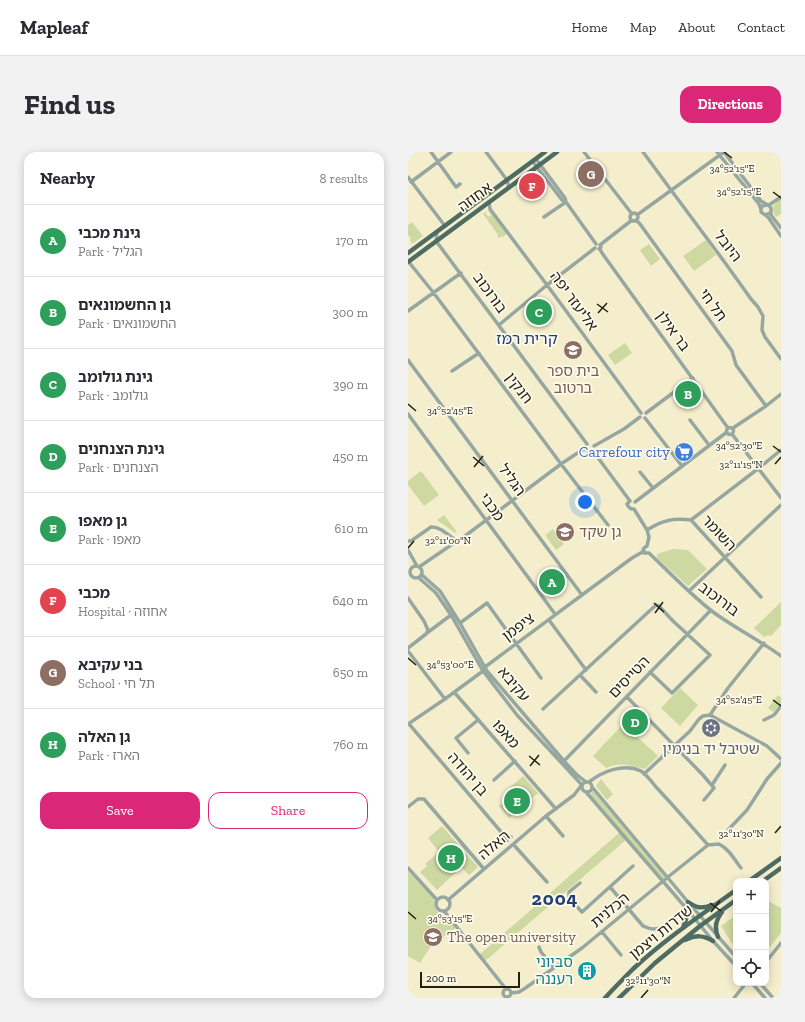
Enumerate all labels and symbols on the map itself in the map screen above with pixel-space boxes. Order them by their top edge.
pin: G [578,159,604,189]
text: 34°52'15"E [710,163,754,175]
pin: F [519,171,545,201]
street label: אחוזה [454,178,496,216]
text: 34°52'15"E [717,186,761,198]
street label: היובל [710,227,746,265]
street label: אליעזר יפה [546,268,602,334]
street label: בורוכוב [469,269,511,317]
street label: תל חי [695,285,731,325]
pin: C [526,297,552,327]
street label: בר אילן [652,307,694,355]
district label: קרית רמז [496,329,558,348]
school or university icon: בית ספר ברטוב [562,339,584,361]
place label: בית ספר ברטוב [547,362,600,397]
street label: חנקין [501,369,537,407]
pin: B [675,379,701,409]
text: 34°52'45"E [427,405,473,417]
text: 34°52'30"E [716,440,762,452]
supermarket icon: Carrefour city [673,441,695,463]
place label: Carrefour city [579,443,670,461]
text: 32°11'15"N [719,459,763,471]
street label: הגליל [494,461,530,499]
street label: מכבי [476,489,508,525]
your location [575,492,595,512]
street label: השומר [698,511,740,555]
school or university icon: גן שקד [554,521,576,543]
place label: גן שקד [579,523,622,541]
text: 32°11'00"N [425,535,472,547]
pin: A [539,567,565,597]
street label: בורוכוב [695,578,743,620]
street label: ציפמן [498,609,538,645]
street label: הטייסים [605,652,653,702]
text: 34°53'00"E [426,659,474,671]
street label: עקיבא [494,663,534,705]
text: 34°52'45"E [716,694,762,706]
pin: D [622,707,648,737]
street label: מאפו [489,716,524,752]
synagogue icon: שטיבל יד בנימין [700,717,722,739]
place label: שטיבל יד בנימין [662,740,760,758]
street label: בן יהודה [444,748,492,800]
pin: E [504,786,530,816]
street label: האלה [474,827,514,863]
text: 32°11'30"N [718,828,764,840]
pin: H [438,843,464,873]
district label: 2004 [532,887,578,910]
street label: הכלנית [587,889,633,931]
street label: שדרות ויצמן [626,901,696,963]
text: 34°53'15"E [428,913,472,925]
school or university icon: The open university [422,926,444,948]
place label: The open university [447,928,576,946]
place label: סביוני רעננה [535,953,573,988]
building icon: סביוני רעננה [576,960,598,982]
scale bar [420,970,520,989]
text: 32°11'30"N [625,975,671,987]

